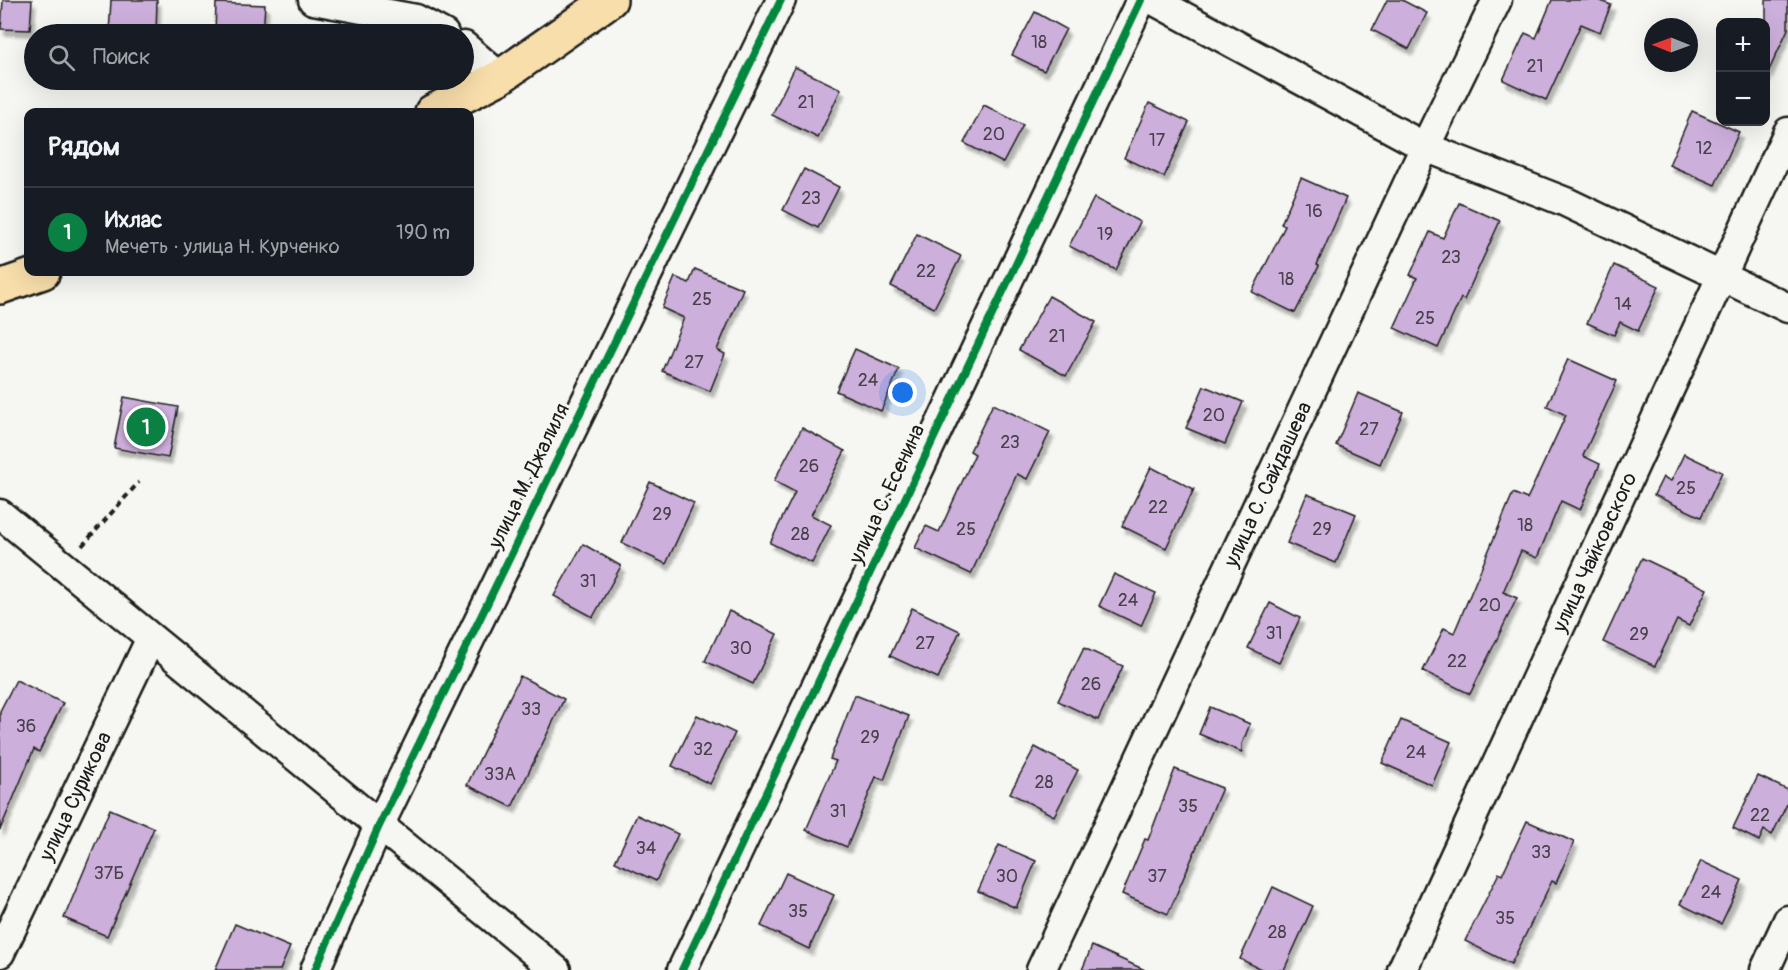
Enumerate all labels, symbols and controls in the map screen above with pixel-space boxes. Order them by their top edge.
north arrow [1644,18,1698,72]
map controls [1716,18,1770,126]
button: + [1716,18,1770,72]
search box [24,24,474,90]
house number: 18 [1031,31,1047,54]
icon: search [45,41,78,74]
text: Поиск [93,43,150,71]
house number: 21 [1526,55,1544,78]
button: − [1716,72,1770,126]
house number: 21 [797,91,815,114]
house number: 20 [983,123,1005,146]
house number: 17 [1149,129,1166,152]
text: Рядом [48,131,120,163]
house number: 12 [1695,137,1713,160]
house number: 23 [801,187,821,210]
house number: 16 [1305,200,1323,223]
text: Ихлас [105,206,162,234]
text: 1 [64,220,71,245]
text: 190 m [396,220,450,245]
house number: 19 [1097,223,1113,246]
text: Мечеть · улица Н. Курченко [105,234,340,259]
house number: 23 [1441,246,1461,269]
house number: 22 [916,260,936,283]
house number: 18 [1278,268,1294,291]
house number: 25 [692,288,712,311]
house number: 14 [1614,293,1632,316]
house number: 25 [1415,307,1435,330]
house number: 21 [1048,325,1066,348]
house number: 27 [684,351,704,374]
house number: 24 [858,369,879,392]
your location [888,378,917,407]
street label: улица С. Сайдашева [1217,397,1318,572]
street label: улица М. Джалиля [482,399,576,554]
pin: 1 [126,404,166,450]
house number: 20 [1203,404,1225,427]
house number: 27 [1359,418,1379,441]
street label: улица С. Есенина [842,420,931,569]
house number: 23 [1000,431,1020,454]
house number: 26 [799,455,819,478]
street label: улица Чайковского [1546,468,1643,637]
house number: 25 [1676,477,1696,500]
house number: 22 [1148,496,1168,519]
house number: 29 [652,503,672,526]
house number: 18 [1517,514,1533,537]
house number: 25 [956,518,976,541]
house number: 29 [1312,518,1332,541]
house number: 28 [790,523,810,546]
house number: 31 [579,570,597,593]
house number: 24 [1118,589,1139,612]
house number: 20 [1479,594,1501,617]
house number: 31 [1265,622,1283,645]
house number: 29 [1629,623,1649,646]
house number: 27 [915,632,935,655]
house number: 30 [730,637,752,660]
house number: 22 [1447,650,1467,673]
house number: 26 [1081,673,1101,696]
house number: 33 [521,698,541,721]
house number: 36 [16,715,36,738]
house number: 29 [860,726,880,749]
street label: улица Сурикова [32,727,118,866]
house number: 32 [693,738,713,761]
house number: 24 [1406,741,1427,764]
house number: 33А [484,763,516,786]
house number: 28 [1034,771,1054,794]
house number: 35 [1178,795,1198,818]
house number: 31 [829,800,847,823]
house number: 22 [1750,804,1770,827]
house number: 34 [636,837,657,860]
house number: 33 [1531,841,1551,864]
house number: 37Б [94,862,124,885]
house number: 30 [996,865,1018,888]
house number: 37 [1147,865,1167,888]
house number: 24 [1701,881,1722,904]
house number: 35 [788,900,808,923]
house number: 35 [1495,907,1515,930]
house number: 28 [1267,921,1287,944]

